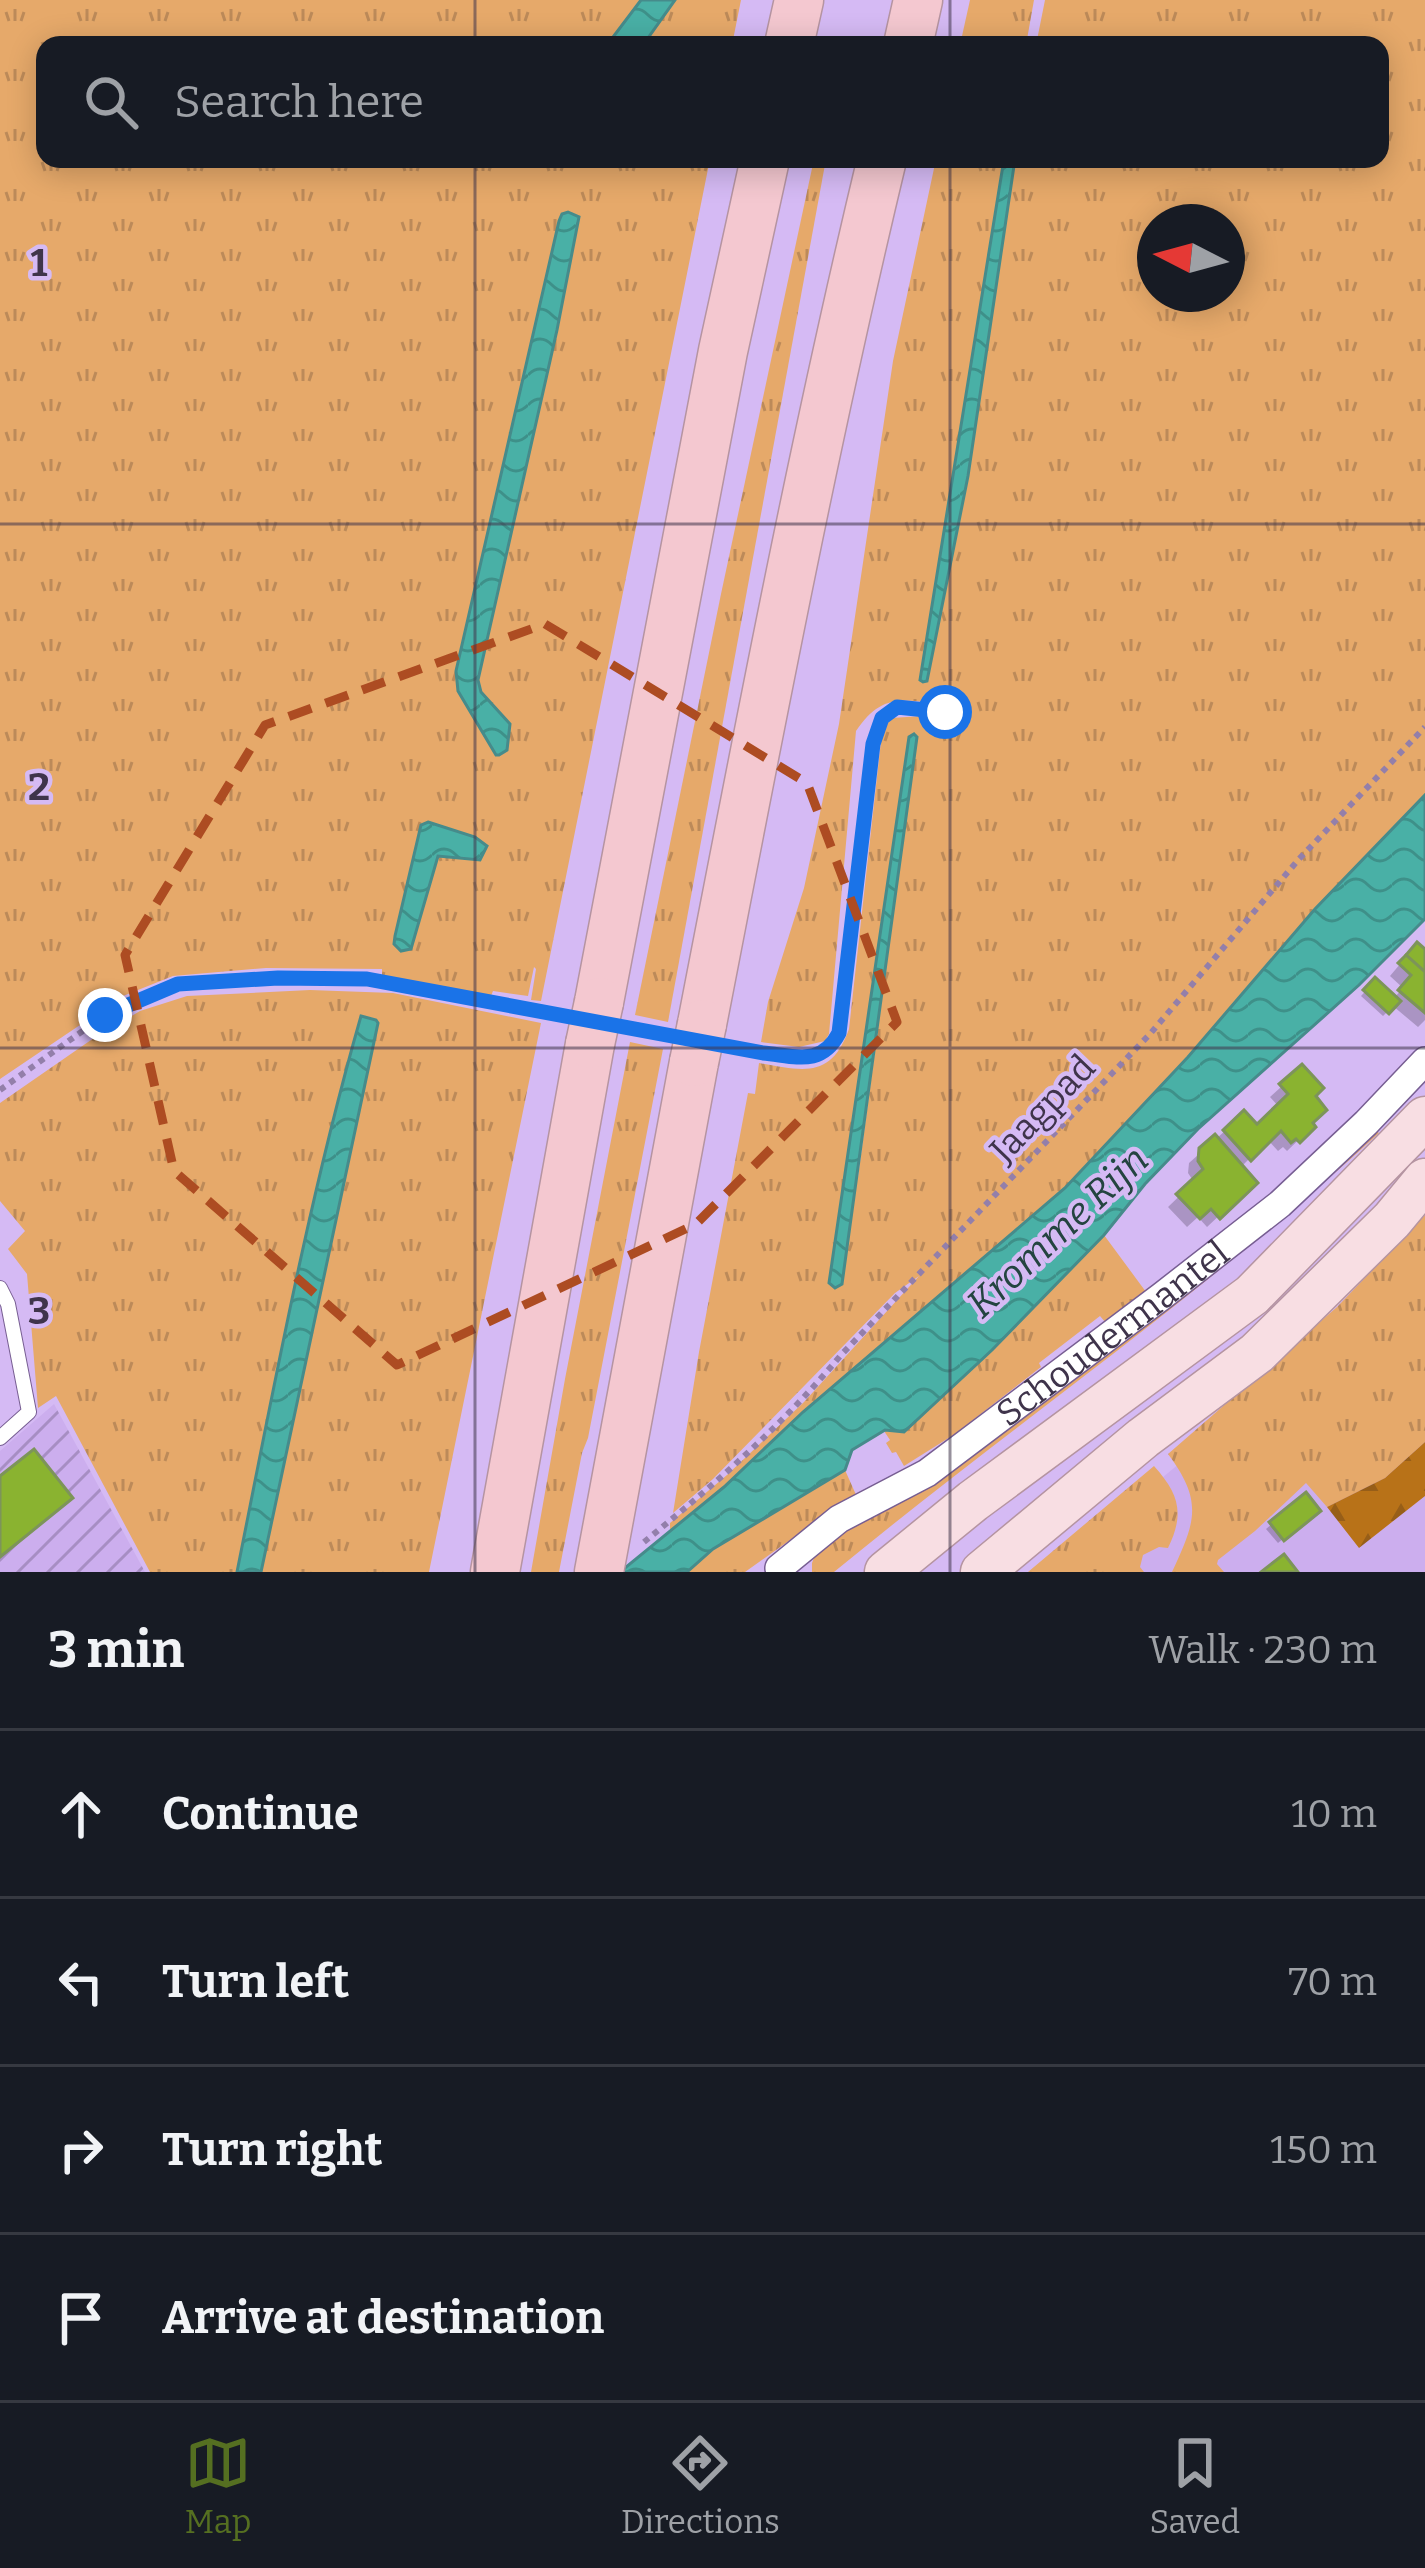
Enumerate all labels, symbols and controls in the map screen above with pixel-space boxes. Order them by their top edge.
search box [36,36,1389,168]
icon: search [78,69,144,135]
text: Search here [174,75,424,129]
north arrow [1137,204,1245,312]
text: 1 [31,240,48,286]
route start [918,685,972,739]
text: 2 [28,764,50,810]
route end [78,988,132,1042]
street label: Jaagpad [980,1046,1105,1172]
water label: Kromme Rijn [958,1136,1158,1327]
street label: Schoudermantel [988,1231,1238,1436]
text: 3 [28,1288,50,1334]
text: 3 min [48,1619,184,1681]
text: Walk · 230 m [1148,1627,1377,1673]
icon: ahead [48,1781,114,1847]
text: Continue [162,1787,359,1841]
text: 10 m [1291,1791,1377,1837]
icon: left [48,1949,114,2015]
text: Turn left [162,1955,349,2009]
text: 70 m [1288,1959,1377,2005]
icon: right [48,2117,114,2183]
text: Turn right [162,2123,382,2177]
text: 150 m [1270,2127,1377,2173]
icon: arrive [48,2285,114,2351]
text: Arrive at destination [162,2291,604,2345]
tab: Map [185,2430,251,2542]
tab: Directions [621,2430,780,2542]
tab: Saved [1150,2430,1240,2542]

